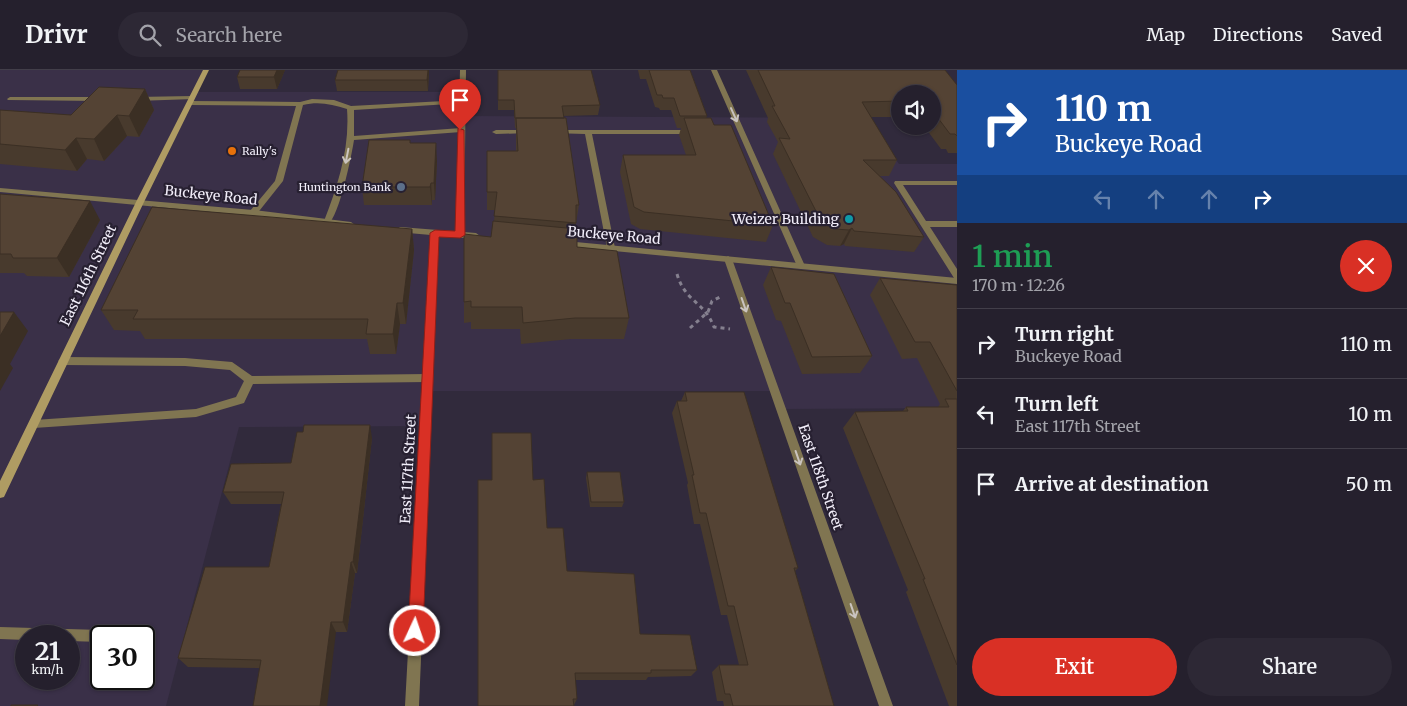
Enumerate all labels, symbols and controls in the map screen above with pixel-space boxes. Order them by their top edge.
search box [118,12,468,57]
text: Drivr [25,19,88,50]
icon: search [136,21,164,49]
text: Search here [176,23,282,47]
text: Map [1147,23,1185,46]
text: Directions [1213,23,1303,46]
text: Saved [1331,23,1382,46]
pin [439,79,481,130]
map controls [891,85,941,135]
button: sound [891,85,941,135]
icon: arrive [446,86,474,114]
text: 110 m [1055,87,1152,131]
icon: right [972,90,1037,155]
one-way arrow [730,107,739,122]
text: Buckeye Road [1055,130,1202,158]
place label: Rally's [242,144,277,158]
marker: Rally's [226,145,238,157]
one-way arrow [341,148,351,164]
place label: Huntington Bank [298,180,391,194]
street label: Buckeye Road [164,181,259,209]
marker: Huntington Bank [395,181,407,193]
icon: left [1089,185,1117,213]
icon: ahead [1142,185,1170,213]
icon: ahead [1195,185,1223,213]
icon: right [1248,185,1276,213]
place label: Weizer Building [731,210,840,228]
marker: Weizer Building [843,213,855,225]
street label: East 116th Street [56,221,121,329]
street label: Buckeye Road [567,222,662,248]
text: 1 min [972,237,1053,275]
button: close [1340,240,1392,292]
text: 170 m · 12:26 [972,275,1065,295]
one-way arrow [740,296,749,312]
text: Turn right [1015,322,1114,346]
icon: right [972,330,1000,358]
text: 110 m [1341,332,1392,356]
text: Buckeye Road [1015,346,1122,366]
text: Turn left [1015,392,1099,416]
icon: left [972,400,1000,428]
text: 10 m [1349,402,1392,426]
street label: East 117th Street [396,413,420,524]
text: East 117th Street [1015,416,1140,436]
street label: East 118th Street [794,422,848,533]
one-way arrow [794,449,804,465]
icon: arrive [972,470,1000,498]
text: Arrive at destination [1015,472,1209,496]
text: 50 m [1346,472,1392,496]
one-way arrow [848,603,858,619]
position arrow [388,604,440,656]
speed limit sign: 30 [90,625,155,690]
text: 21 [35,635,60,667]
button: Exit [972,638,1177,696]
button: Share [1187,638,1392,696]
text: km/h [32,662,63,677]

